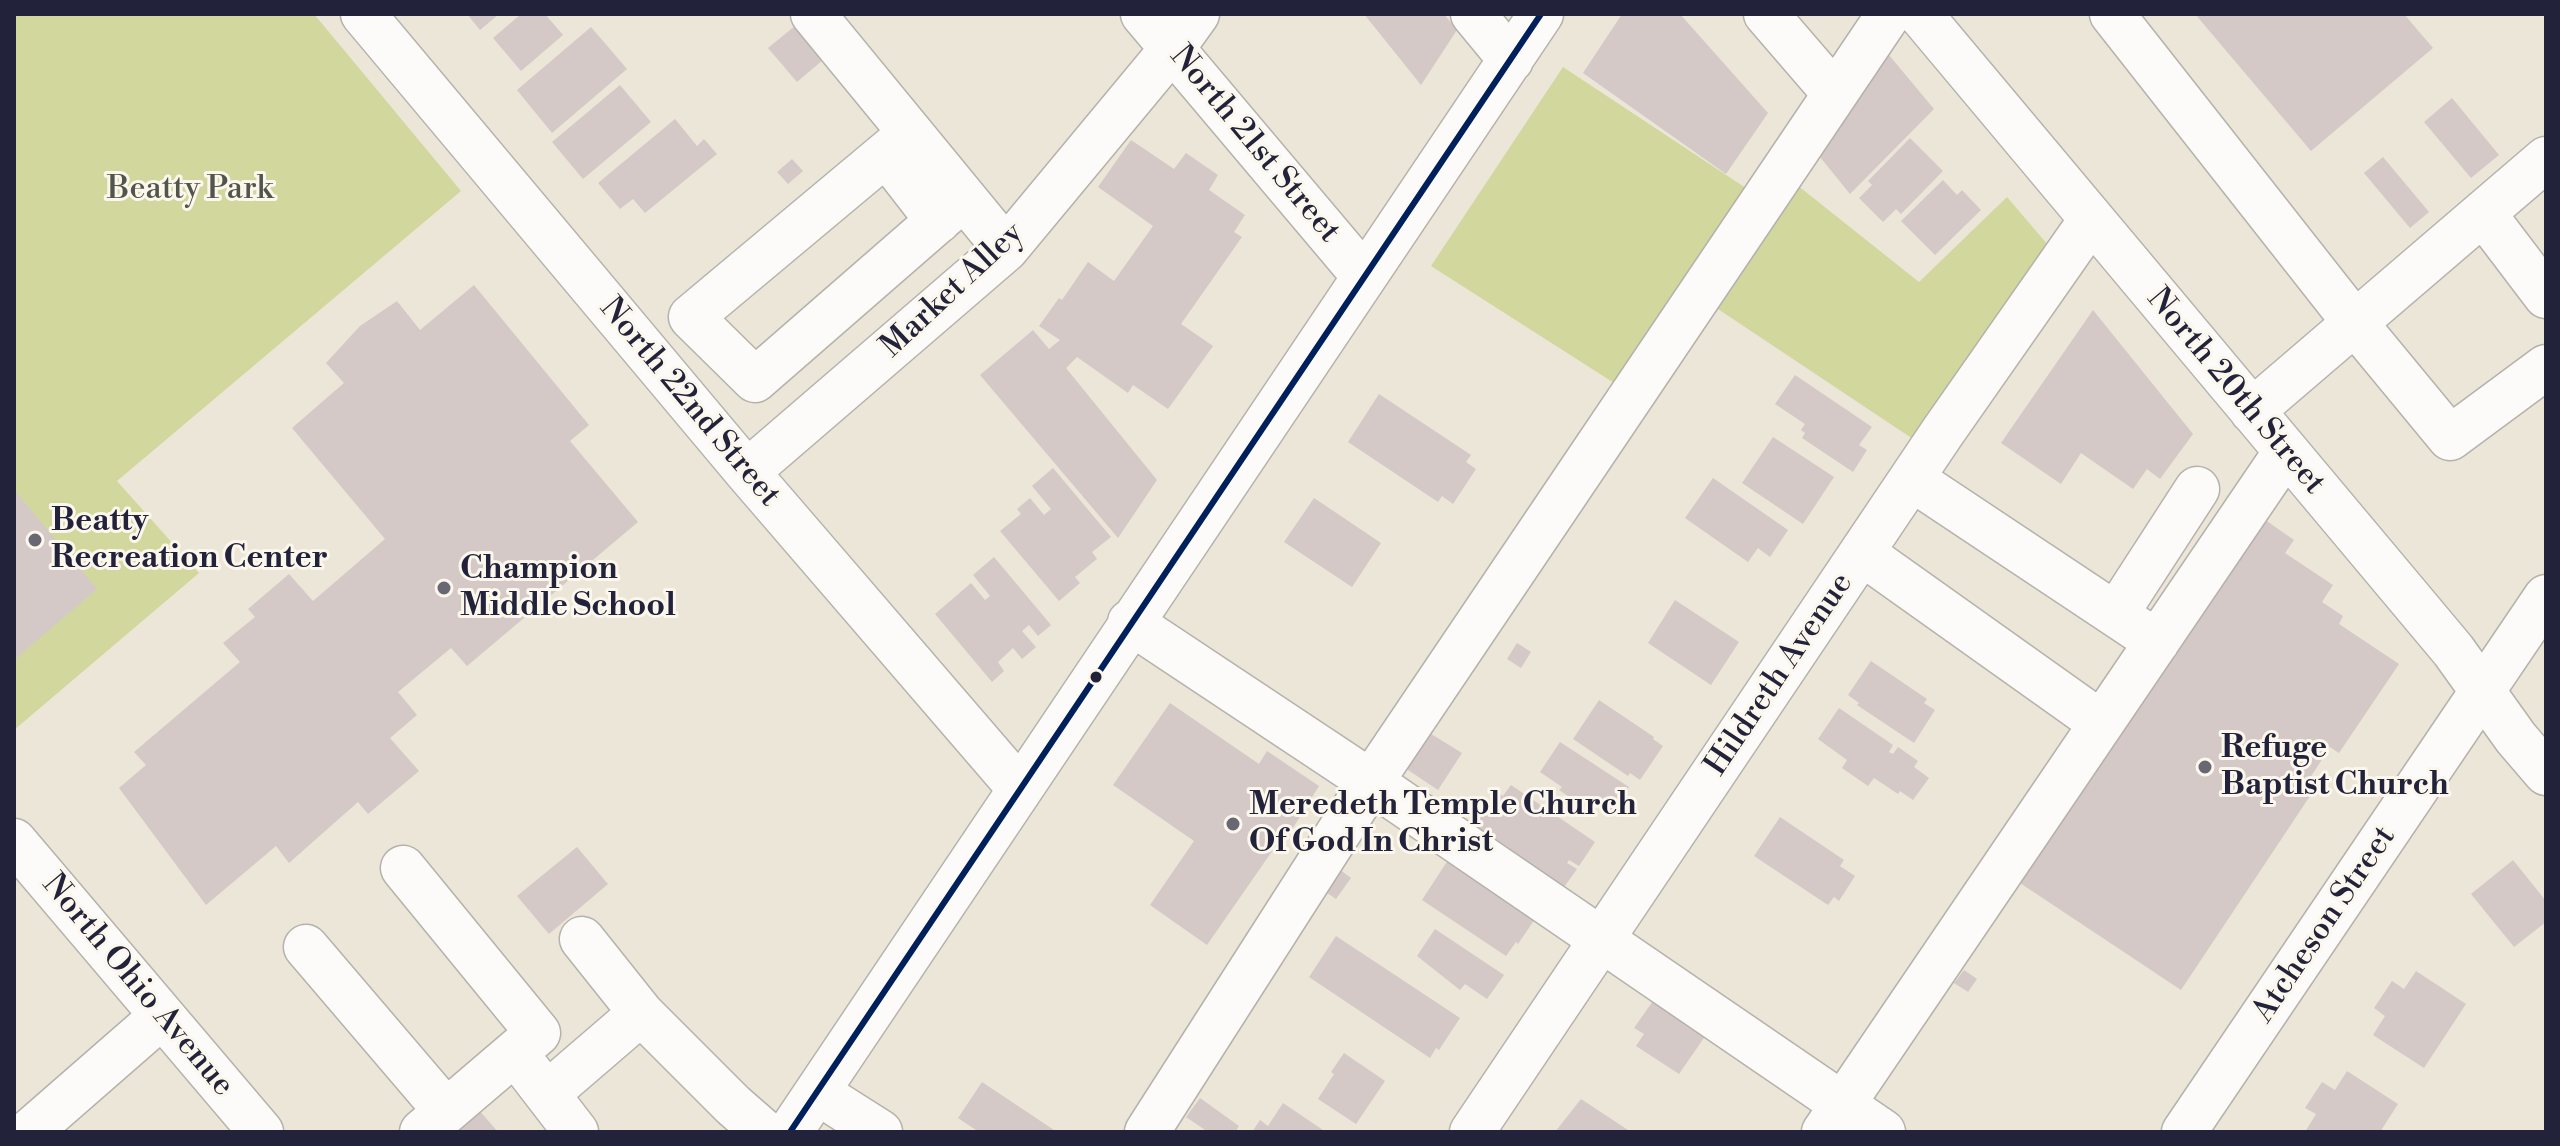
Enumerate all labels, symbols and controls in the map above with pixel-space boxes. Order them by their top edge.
street label: North 21st Street [1161,39,1347,251]
park label: Beatty Park [107,171,273,209]
street label: Market Alley [874,215,1032,367]
street label: North 20th Street [2138,281,2332,503]
street label: North 22nd Street [590,291,788,515]
place label: Beatty Recreation Center [51,503,328,578]
marker: Beatty Recreation Center [26,531,44,549]
place label: Champion Middle School [460,551,676,626]
street label: Hildreth Avenue [1698,566,1862,784]
marker: Champion Middle School [435,579,453,597]
unlabelled marker [1088,669,1104,685]
place label: Refuge Baptist Church [2221,730,2449,805]
marker: Refuge Baptist Church [2196,758,2214,776]
place label: Meredeth Temple Church Of God In Christ [1249,787,1637,862]
marker: Meredeth Temple Church Of God In Christ [1224,815,1242,833]
street label: Atcheson Street [2245,820,2405,1030]
street label: North Ohio Avenue [33,867,241,1105]

